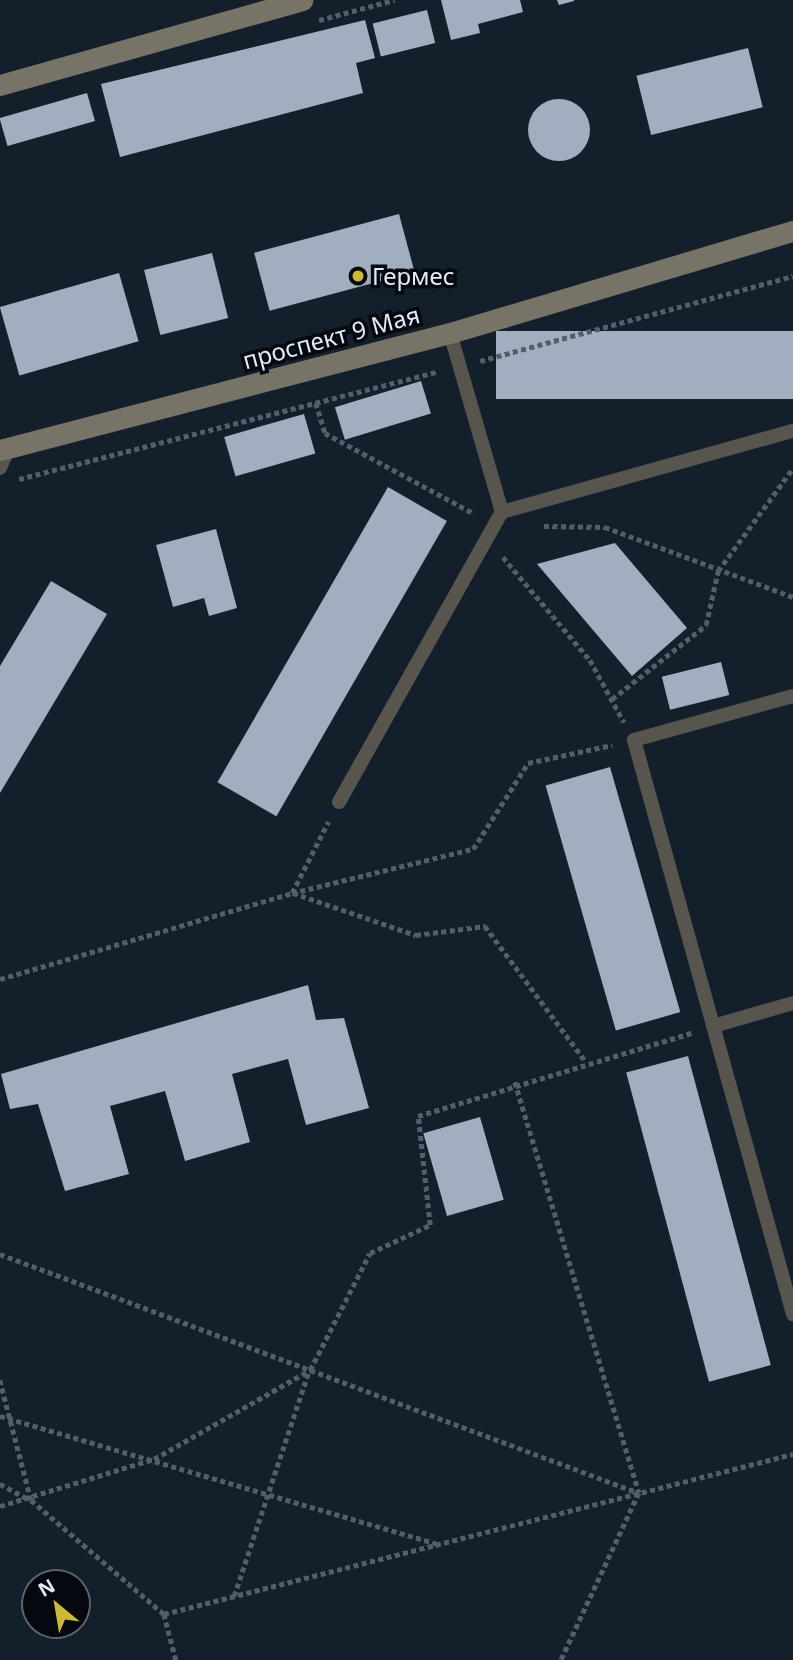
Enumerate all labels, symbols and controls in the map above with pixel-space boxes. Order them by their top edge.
place label: Гермес [372,262,455,290]
marker: Гермес [350,268,366,284]
street label: проспект 9 Мая [239,300,423,374]
north arrow [21,1569,91,1639]
text: N [33,1572,60,1603]

